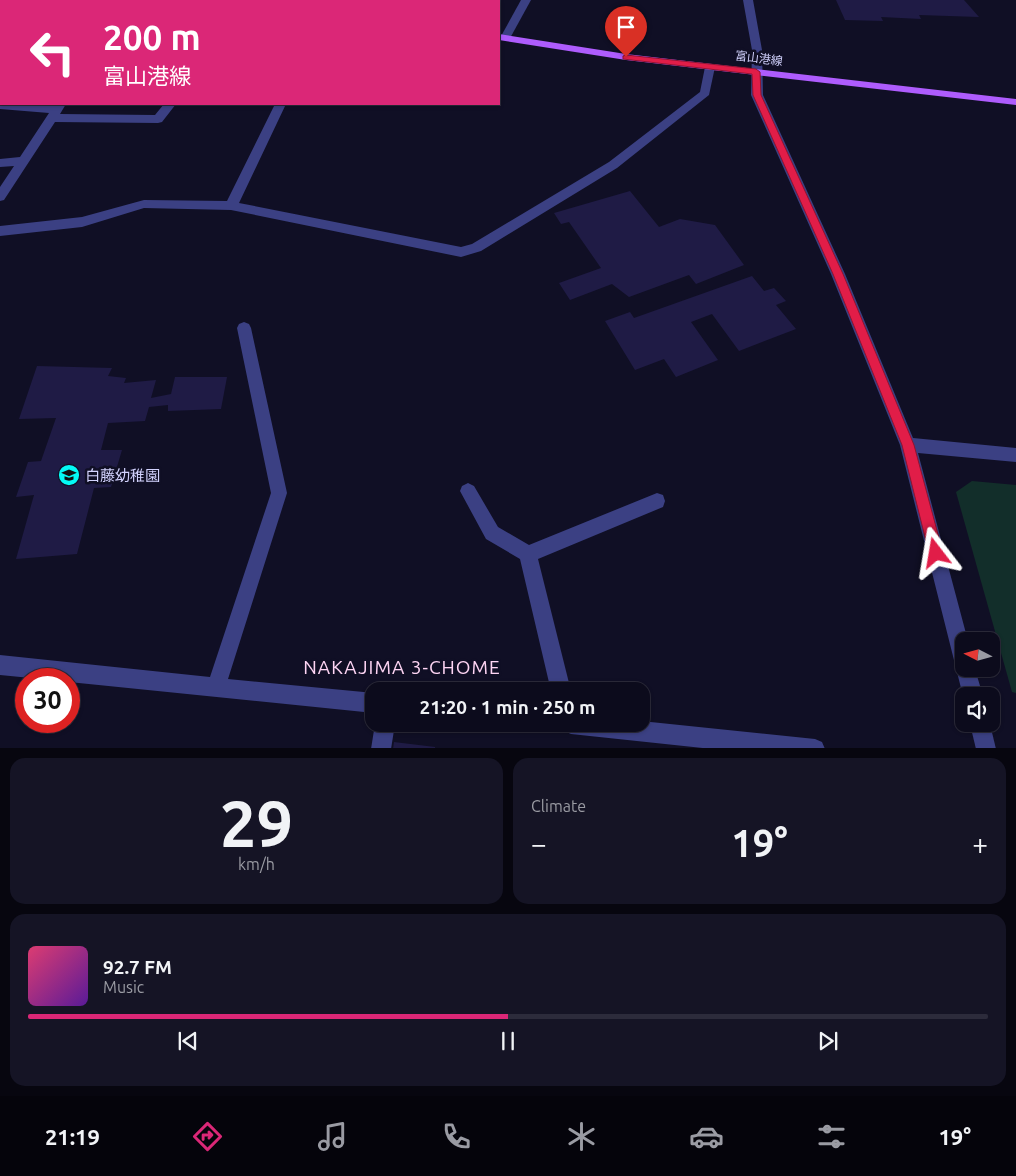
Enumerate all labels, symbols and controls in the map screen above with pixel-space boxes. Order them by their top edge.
pin [605,6,647,57]
icon: arrive [612,13,640,41]
text: 200 m [103,17,201,57]
icon: left [20,20,85,85]
street label: 富山港線 [734,49,784,67]
text: 富山港線 [103,63,191,88]
school or university icon: 白藤幼稚園 [57,463,81,487]
place label: 白藤幼稚園 [85,467,160,484]
position arrow [909,526,961,578]
north arrow [955,632,1000,678]
map controls [955,632,1000,732]
district label: NAKAJIMA 3-CHOME [303,656,501,678]
speed limit sign: 30 [15,668,80,733]
button: sound [955,687,1000,732]
text: 21:20 · 1 min · 250 m [420,696,595,718]
text: 29 [220,786,293,859]
text: Climate [531,797,586,815]
text: 19° [731,822,788,864]
text: − [531,828,547,859]
text: + [972,828,988,859]
text: km/h [238,855,275,873]
text: 92.7 FM [103,956,172,978]
text: Music [103,978,144,996]
icon: previous [174,1027,202,1055]
icon: pause [494,1027,522,1055]
icon: next [814,1027,842,1055]
icon: directions [190,1119,225,1154]
icon: music [315,1119,350,1154]
icon: phone [439,1119,474,1154]
icon: climate [564,1119,599,1154]
icon: car [689,1119,724,1154]
icon: filters [814,1119,849,1154]
text: 21:19 [45,1124,100,1149]
text: 19° [938,1124,971,1149]

